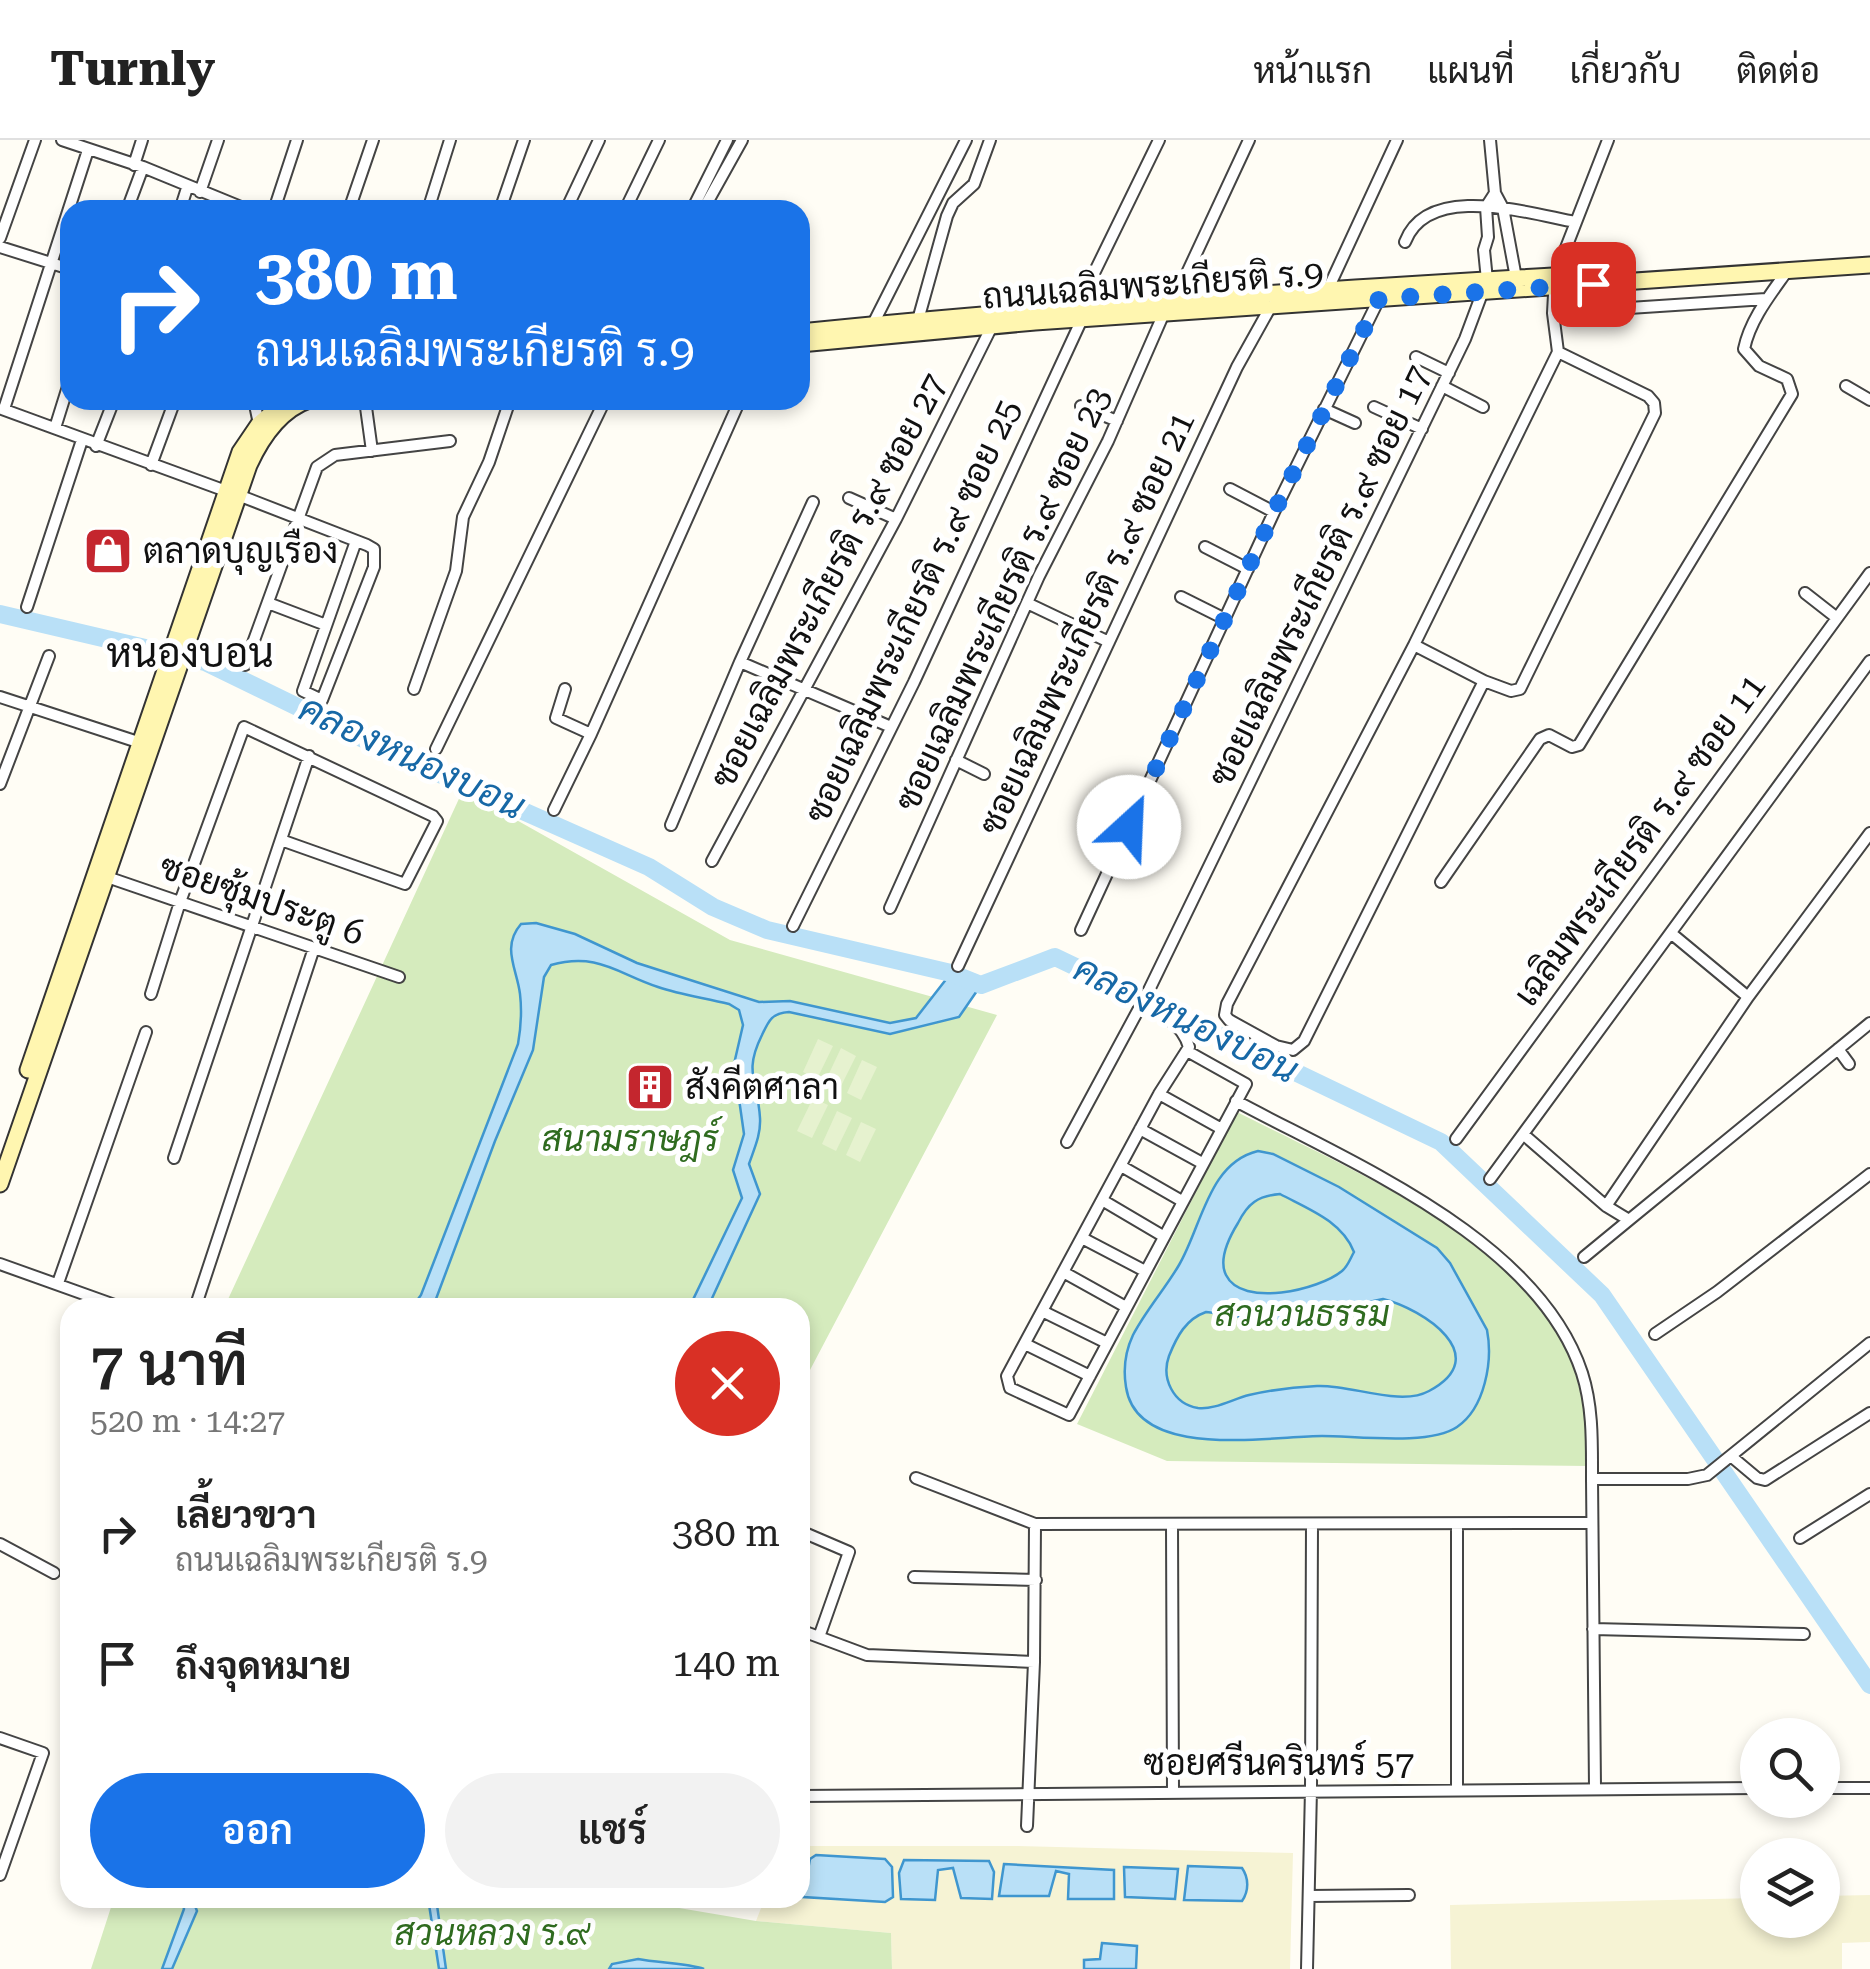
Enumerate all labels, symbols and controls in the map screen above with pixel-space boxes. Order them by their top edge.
text: Turnly [50,41,215,97]
text: หน้าแรก [1253,51,1372,92]
text: แผนที่ [1427,51,1515,92]
text: เกี่ยวกับ [1570,51,1681,92]
text: ติดต่อ [1736,51,1820,92]
text: 380 m [255,234,458,316]
icon: right [90,240,220,370]
pin [1551,242,1636,327]
street label: ถนนเฉลิมพระเกียรติ ร.9 [981,250,1325,317]
icon: arrive [1566,257,1621,312]
text: ถนนเฉลิมพระเกียรติ ร.9 [255,324,695,377]
street label: ซอยเฉลิมพระเกียรติ ร.๙ ซอย 17 [1197,358,1440,793]
street label: ซอยเฉลิมพระเกียรติ ร.๙ ซอย 27 [700,366,956,795]
street label: ซอยเฉลิมพระเกียรติ ร.๙ ซอย 23 [884,379,1119,817]
street label: ซอยเฉลิมพระเกียรติ ร.๙ ซอย 25 [794,391,1029,829]
street label: ซอยเฉลิมพระเกียรติ ร.๙ ซอย 21 [968,403,1203,841]
shop icon: ตลาดบุญเรือง [82,525,134,577]
place label: ตลาดบุญเรือง [143,528,338,575]
district label: หนองบอน [106,630,274,677]
street label: เฉลิมพระเกียรติ ร.๙ ซอย 11 [1503,664,1774,1014]
water label: คลองหนองบอน [292,686,532,828]
position arrow [1077,775,1181,879]
street label: ซอยซุ้มประตู 6 [153,843,371,957]
water label: คลองหนองบอน [1067,946,1305,1092]
building icon: สังคีตศาลา [624,1061,676,1113]
place label: สังคีตศาลา [685,1064,839,1108]
park label: สนามราษฎร์ [541,1116,724,1162]
park label: สวนวนธรรม [1214,1294,1390,1335]
text: 7 นาที [90,1329,248,1400]
button: close [675,1331,780,1436]
text: 520 m · 14:27 [90,1402,285,1440]
text: เลี้ยวขวา [175,1493,317,1537]
icon: right [90,1506,145,1561]
text: 380 m [672,1511,780,1555]
text: ถนนเฉลิมพระเกียรติ ร.9 [175,1541,488,1579]
icon: arrive [90,1636,145,1691]
text: 140 m [672,1641,780,1685]
text: ถึงจุดหมาย [175,1644,351,1688]
map controls [1740,1718,1840,1938]
button: search [1740,1718,1840,1818]
street label: ซอยศรีนครินทร์ 57 [1144,1740,1414,1784]
button: ออก [90,1773,425,1888]
button: แชร์ [445,1773,780,1888]
button: layers [1740,1838,1840,1938]
park label: สวนหลวง ร.๙ [394,1913,591,1954]

